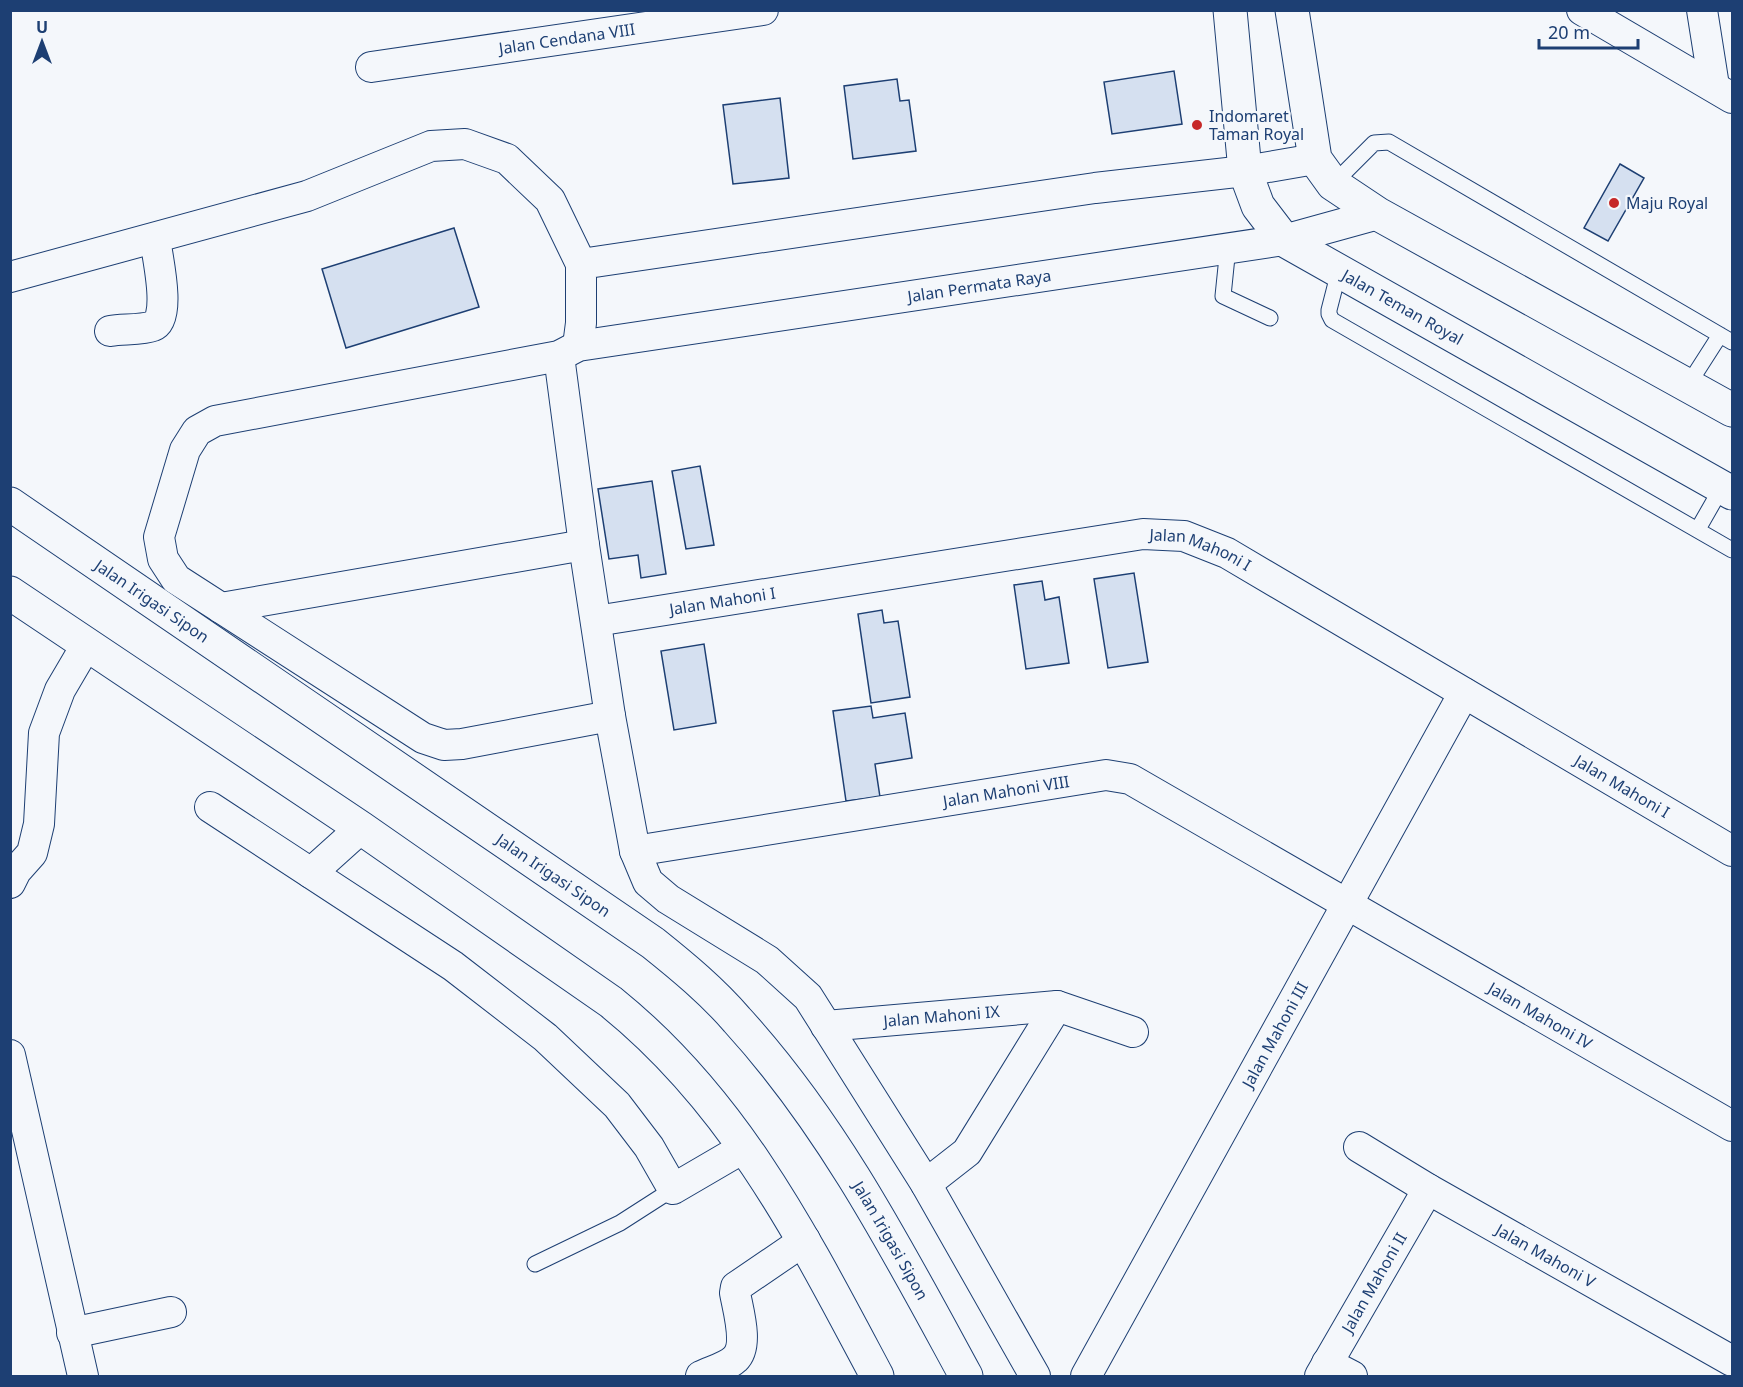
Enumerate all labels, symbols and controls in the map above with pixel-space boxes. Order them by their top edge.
north arrow [12,12,72,72]
scale bar [1539,12,1638,50]
text: U [36,16,48,38]
street label: Jalan Cendana VIII [495,18,637,60]
text: 20 m [1548,20,1590,44]
place label: Indomaret Taman Royal [1209,105,1304,145]
marker: Indomaret Taman Royal [1190,118,1204,132]
place label: Maju Royal [1626,192,1708,214]
marker: Maju Royal [1607,196,1621,210]
street label: Jalan Teman Royal [1336,263,1467,350]
street label: Jalan Permata Raya [904,264,1053,308]
street label: Jalan Mahoni I [1147,523,1255,576]
street label: Jalan Irigasi Sipon [89,553,214,648]
street label: Jalan Mahoni I [666,582,777,620]
street label: Jalan Mahoni I [1569,748,1674,823]
street label: Jalan Mahoni VIII [939,770,1071,812]
street label: Jalan Irigasi Sipon [490,827,615,922]
street label: Jalan Mahoni IV [1482,976,1597,1054]
street label: Jalan Mahoni III [1236,978,1313,1094]
street label: Jalan Mahoni IX [881,1000,1001,1032]
street label: Jalan Irigasi Sipon [847,1175,934,1304]
street label: Jalan Mahoni V [1490,1218,1600,1293]
street label: Jalan Mahoni II [1335,1228,1412,1339]

